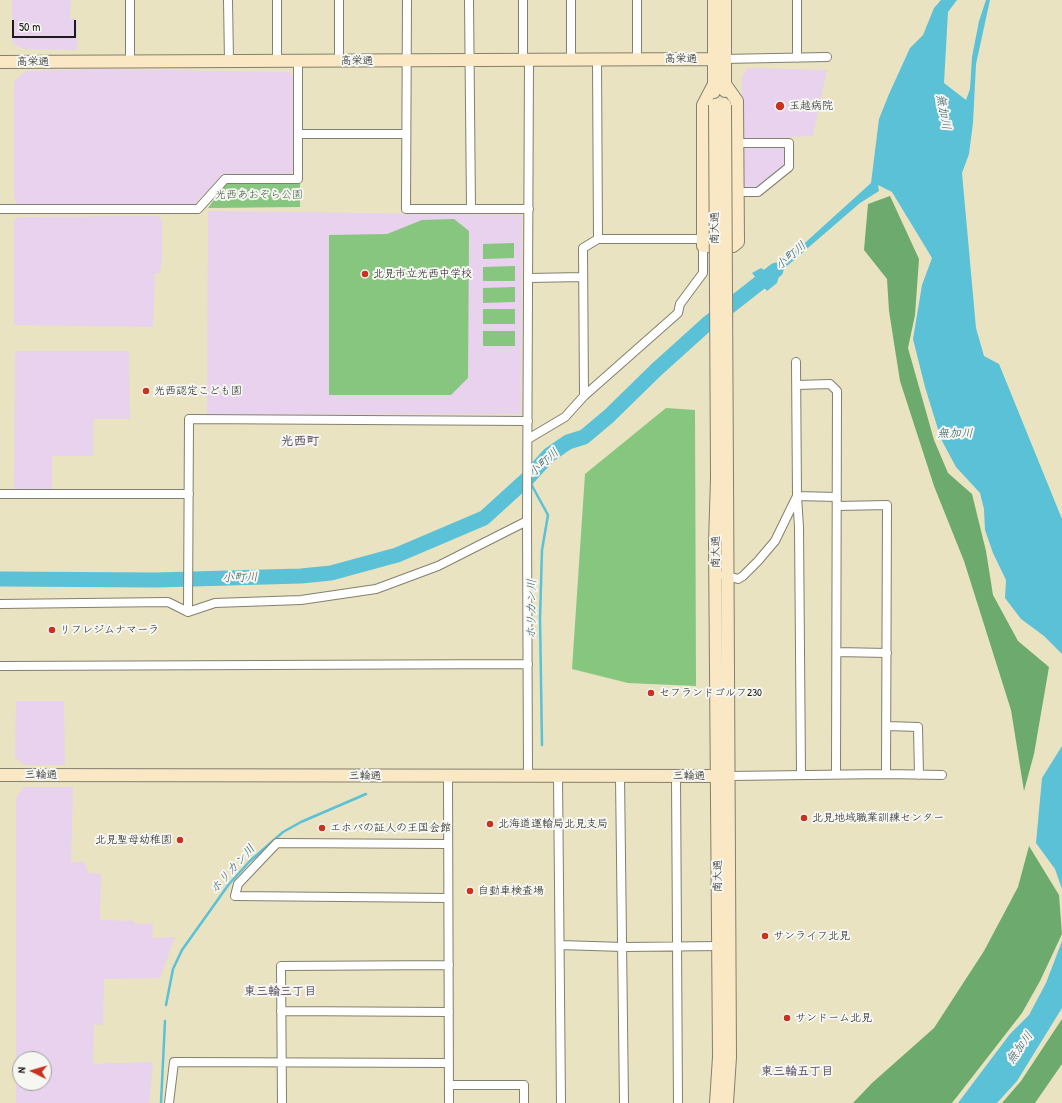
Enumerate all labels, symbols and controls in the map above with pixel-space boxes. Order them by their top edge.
scale bar [14,12,78,38]
text: 50 m [19,18,40,35]
street label: 高栄通 [665,52,697,66]
street label: 高栄通 [341,54,373,68]
street label: 高栄通 [17,55,49,69]
water label: 無加川 [933,93,953,131]
place label: 玉越病院 [789,99,833,113]
marker: 玉越病院 [774,100,786,112]
park label: 光西あおぞら公園 [215,188,303,202]
street label: 南大通 [708,212,722,244]
water label: 小町川 [773,239,809,273]
place label: 北見市立光西中学校 [373,267,472,281]
marker: 北見市立光西中学校 [360,269,370,279]
place label: 光西認定こども園 [154,384,242,398]
marker: 光西認定こども園 [141,386,151,396]
water label: 無加川 [937,427,973,441]
district label: 光西町 [281,434,319,450]
water label: 小町川 [526,445,562,481]
street label: 南大通 [709,536,723,568]
water label: 小町川 [222,570,258,586]
water label: ホリカン川 [524,579,540,639]
place label: リフレジムナマーラ [60,623,159,637]
marker: リフレジムナマーラ [47,625,57,635]
place label: セフランドゴルフ230 [659,686,762,700]
marker: セフランドゴルフ230 [646,688,656,698]
street label: 三輪通 [25,768,57,782]
street label: 三輪通 [349,769,381,783]
street label: 三輪通 [673,769,705,783]
place label: 北見地域職業訓練センター [812,811,944,825]
marker: 北見地域職業訓練センター [799,813,809,823]
place label: 北海道運輸局北見支局 [498,817,608,831]
marker: 北海道運輸局北見支局 [485,819,495,829]
place label: エホバの証人の王国会館 [330,821,451,835]
marker: エホバの証人の王国会館 [317,823,327,833]
place label: 北見聖母幼稚園 [95,833,172,847]
marker: 北見聖母幼稚園 [175,835,185,845]
water label: ホリカン川 [208,842,258,896]
street label: 南大通 [711,860,725,892]
place label: 自動車検査場 [478,884,544,898]
marker: 自動車検査場 [465,886,475,896]
place label: サンライフ北見 [773,929,850,943]
marker: サンライフ北見 [760,931,770,941]
district label: 東三輪三丁目 [244,985,316,999]
place label: サンドーム北見 [795,1011,872,1025]
marker: サンドーム北見 [782,1013,792,1023]
water label: 無加川 [1004,1029,1036,1067]
north arrow [12,1051,52,1091]
district label: 東三輪五丁目 [761,1065,833,1079]
text: N [14,1067,28,1074]

